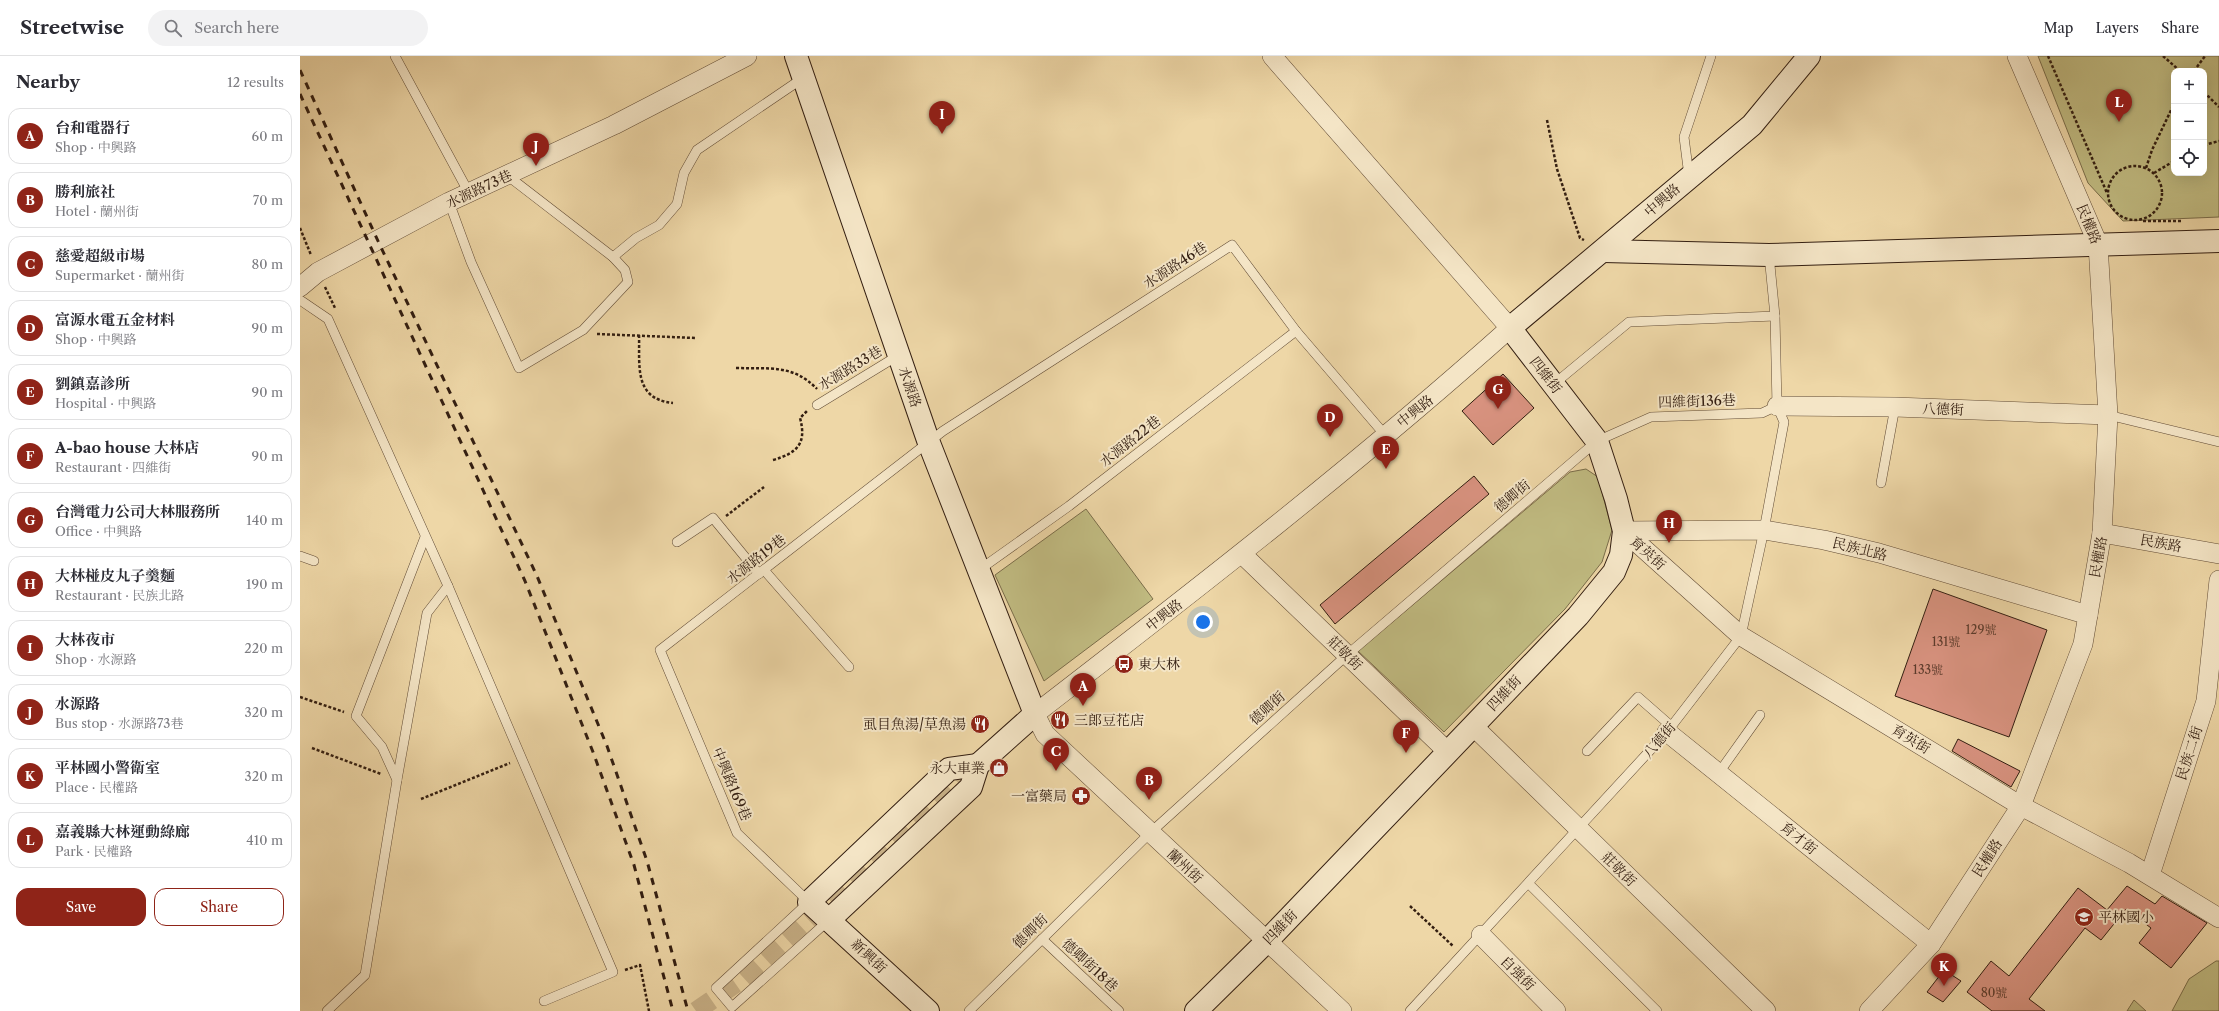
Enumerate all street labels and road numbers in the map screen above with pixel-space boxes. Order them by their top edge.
street label: 水源路73巷 [443,166,515,212]
street label: 中興路 [1640,179,1684,221]
street label: 民權路 [2073,201,2105,247]
street label: 水源路46巷 [1140,238,1210,292]
street label: 水源路33巷 [815,342,885,394]
street label: 四維街 [1526,353,1566,397]
street label: 水源路 [895,364,925,410]
street label: 中興路 [1393,391,1437,431]
street label: 四維街136巷 [1658,391,1736,411]
street label: 八德街 [1922,399,1964,419]
street label: 水源路22巷 [1096,412,1164,470]
street label: 德卿街 [1490,476,1534,516]
street label: 水源路19巷 [723,530,789,588]
street label: 民族路 [2139,530,2183,556]
street label: 育英街 [1626,532,1670,574]
street label: 民族北路 [1831,533,1889,565]
street label: 民權路 [2085,535,2111,579]
street label: 中興路 [1142,595,1186,635]
street label: 莊敬街 [1324,632,1366,674]
street label: 四維街 [1483,672,1525,714]
street label: 德卿街 [1245,687,1289,729]
street label: 八德街 [1638,718,1680,762]
street label: 育英街 [1888,720,1934,758]
street label: 民族二街 [2172,724,2206,782]
street label: 中興路169巷 [708,744,756,824]
street label: 育才街 [1777,818,1821,858]
street label: 民權路 [1968,835,2006,881]
street label: 蘭州街 [1164,845,1206,887]
street label: 莊敬街 [1598,848,1640,890]
street label: 四維街 [1259,906,1301,948]
street label: 德卿街 [1009,910,1051,952]
street label: 德卿街18巷 [1058,934,1122,996]
street label: 新興街 [848,935,890,977]
street label: 自強街 [1497,952,1539,994]

